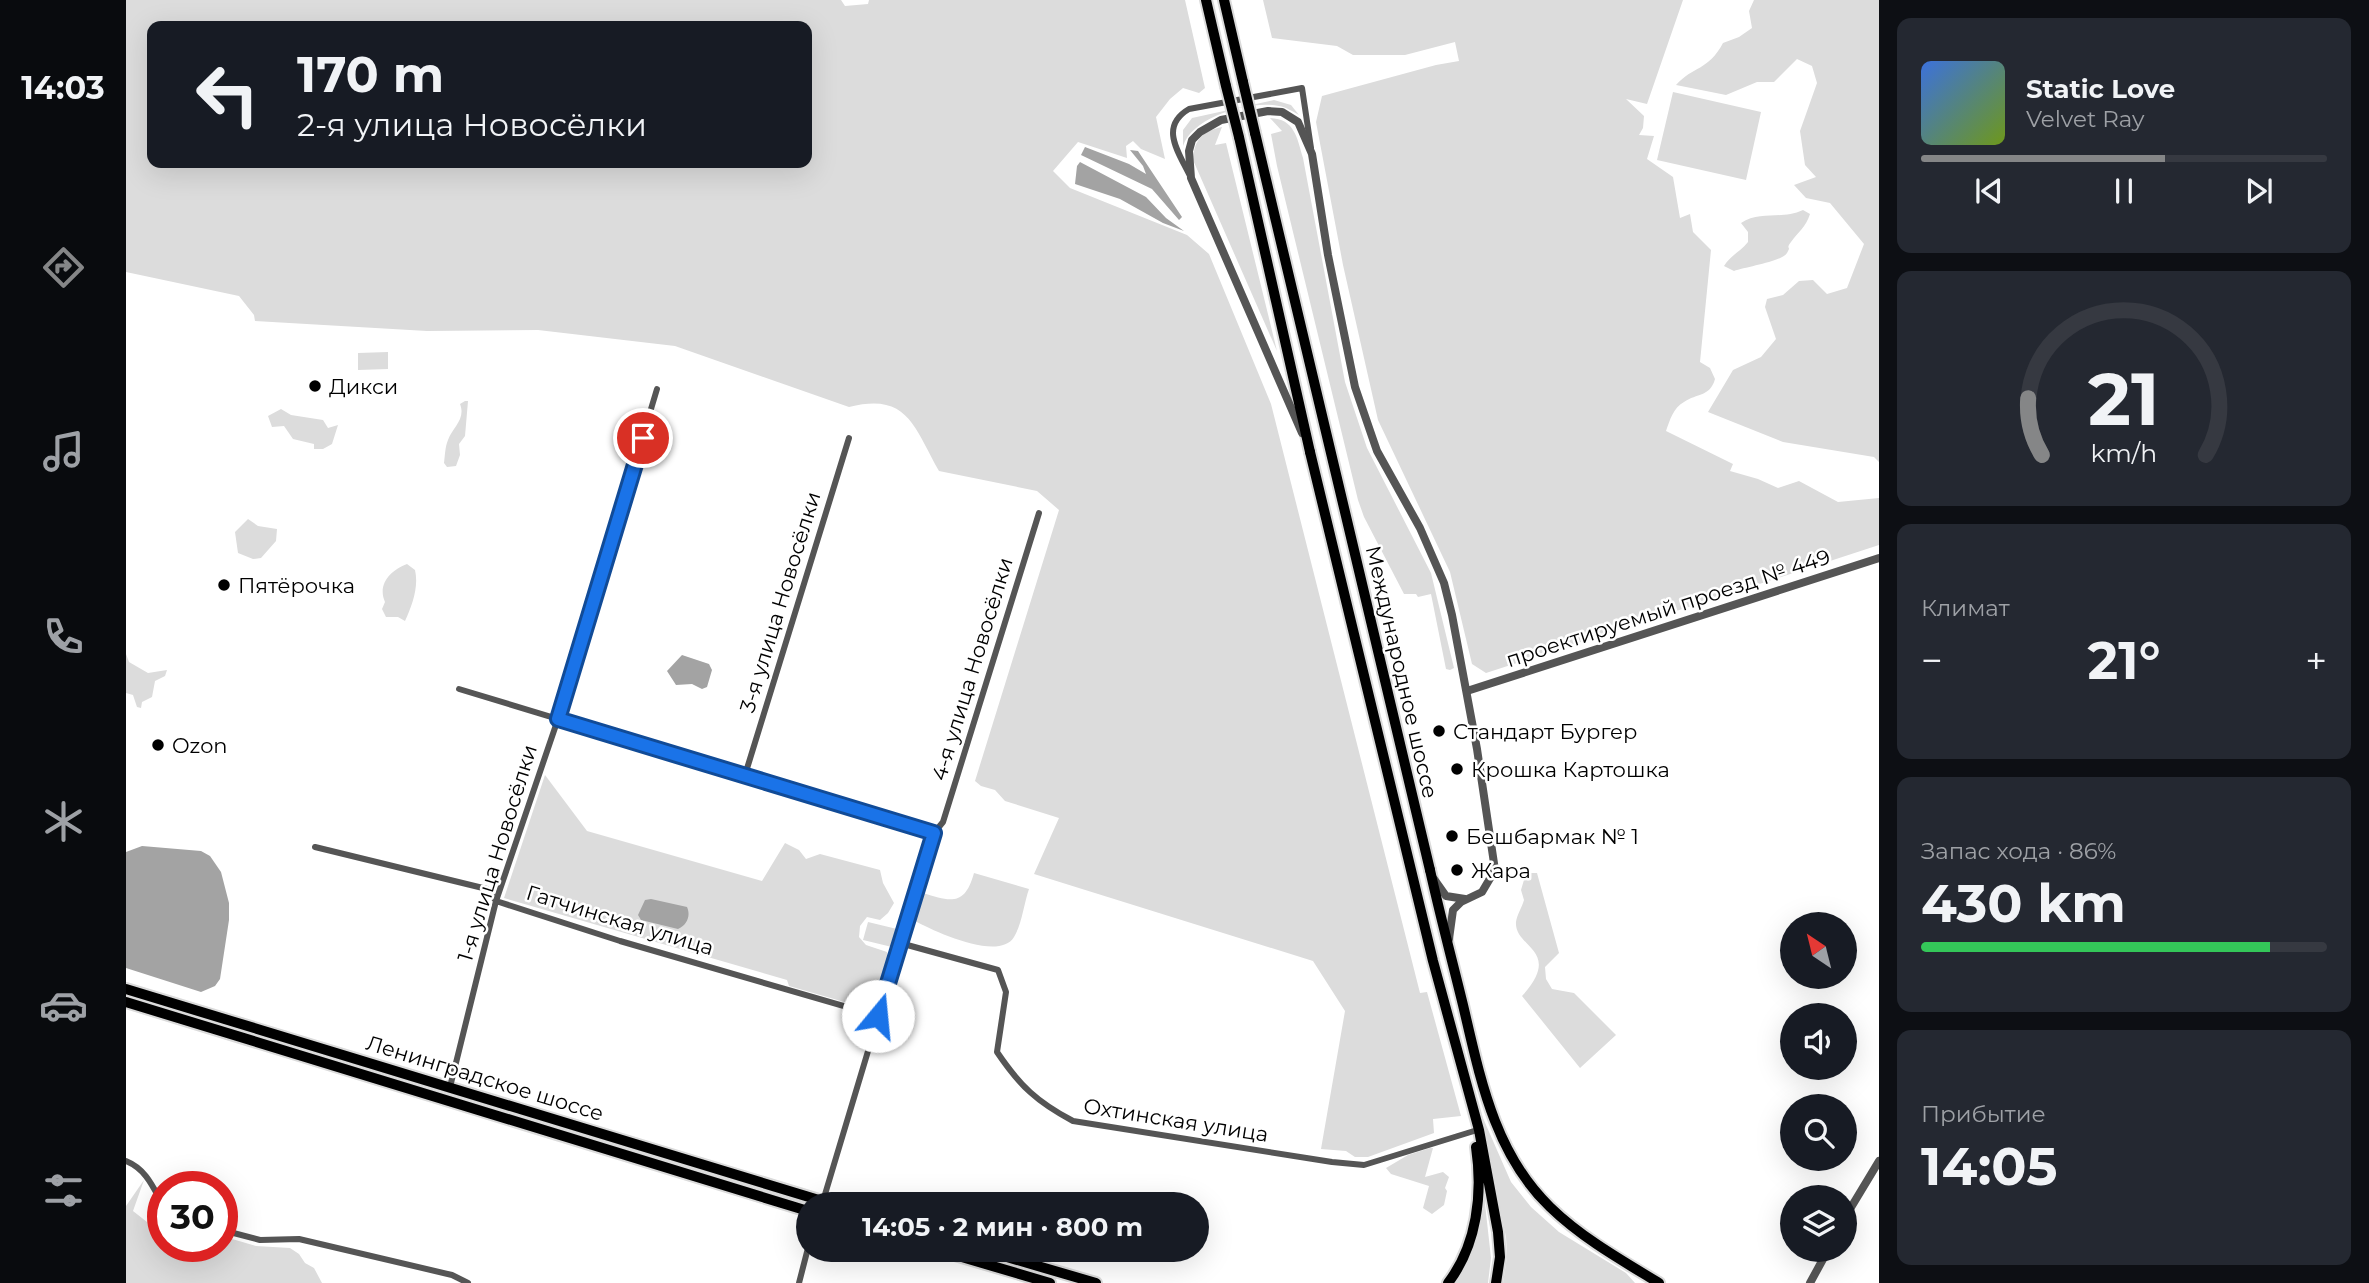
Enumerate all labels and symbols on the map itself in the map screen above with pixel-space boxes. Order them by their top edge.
place label: Дикси [329,374,398,399]
marker: Дикси [307,378,323,394]
pin [613,408,673,468]
street label: 3-я улица Новосёлки [734,489,826,715]
street label: Международное шоссе [1361,543,1443,801]
street label: проектируемый проезд № 449 [1503,544,1833,672]
street label: 4-я улица Новосёлки [926,554,1018,784]
place label: Пятёрочка [238,573,355,598]
marker: Пятёрочка [216,577,232,593]
place label: Стандарт Бургер [1453,719,1637,744]
marker: Стандарт Бургер [1431,723,1447,739]
place label: Ozon [172,733,228,758]
marker: Ozon [150,737,166,753]
street label: 1-я улица Новосёлки [452,742,542,964]
place label: Крошка Картошка [1471,757,1670,782]
marker: Крошка Картошка [1449,761,1465,777]
place label: Бешбармак № 1 [1466,824,1639,849]
marker: Бешбармак № 1 [1444,828,1460,844]
place label: Жара [1471,858,1531,883]
marker: Жара [1449,862,1465,878]
street label: Гатчинская улица [523,880,717,960]
north arrow [1780,912,1857,989]
position arrow [841,979,915,1053]
street label: Ленинградское шоссе [363,1030,607,1126]
street label: Охтинская улица [1082,1093,1270,1147]
speed limit sign: 30 [147,1171,238,1262]

